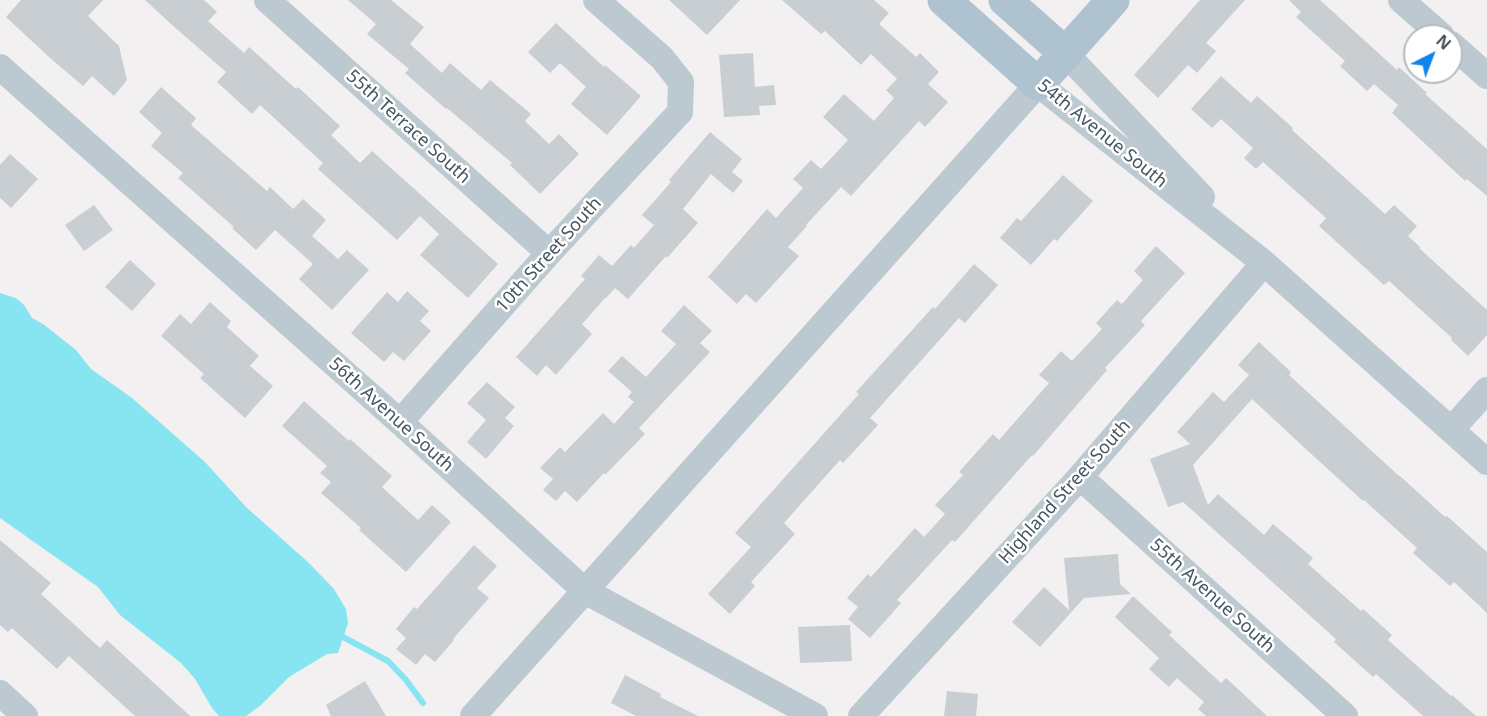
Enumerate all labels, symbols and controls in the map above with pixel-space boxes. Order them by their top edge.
north arrow [1403,24,1463,84]
text: N [1432,30,1456,55]
street label: 55th Terrace South [342,66,474,188]
street label: 54th Avenue South [1033,75,1171,193]
street label: 10th Street South [492,193,606,317]
street label: 56th Avenue South [324,353,458,477]
street label: Highland Street South [995,416,1135,568]
street label: 55th Avenue South [1145,534,1279,658]

